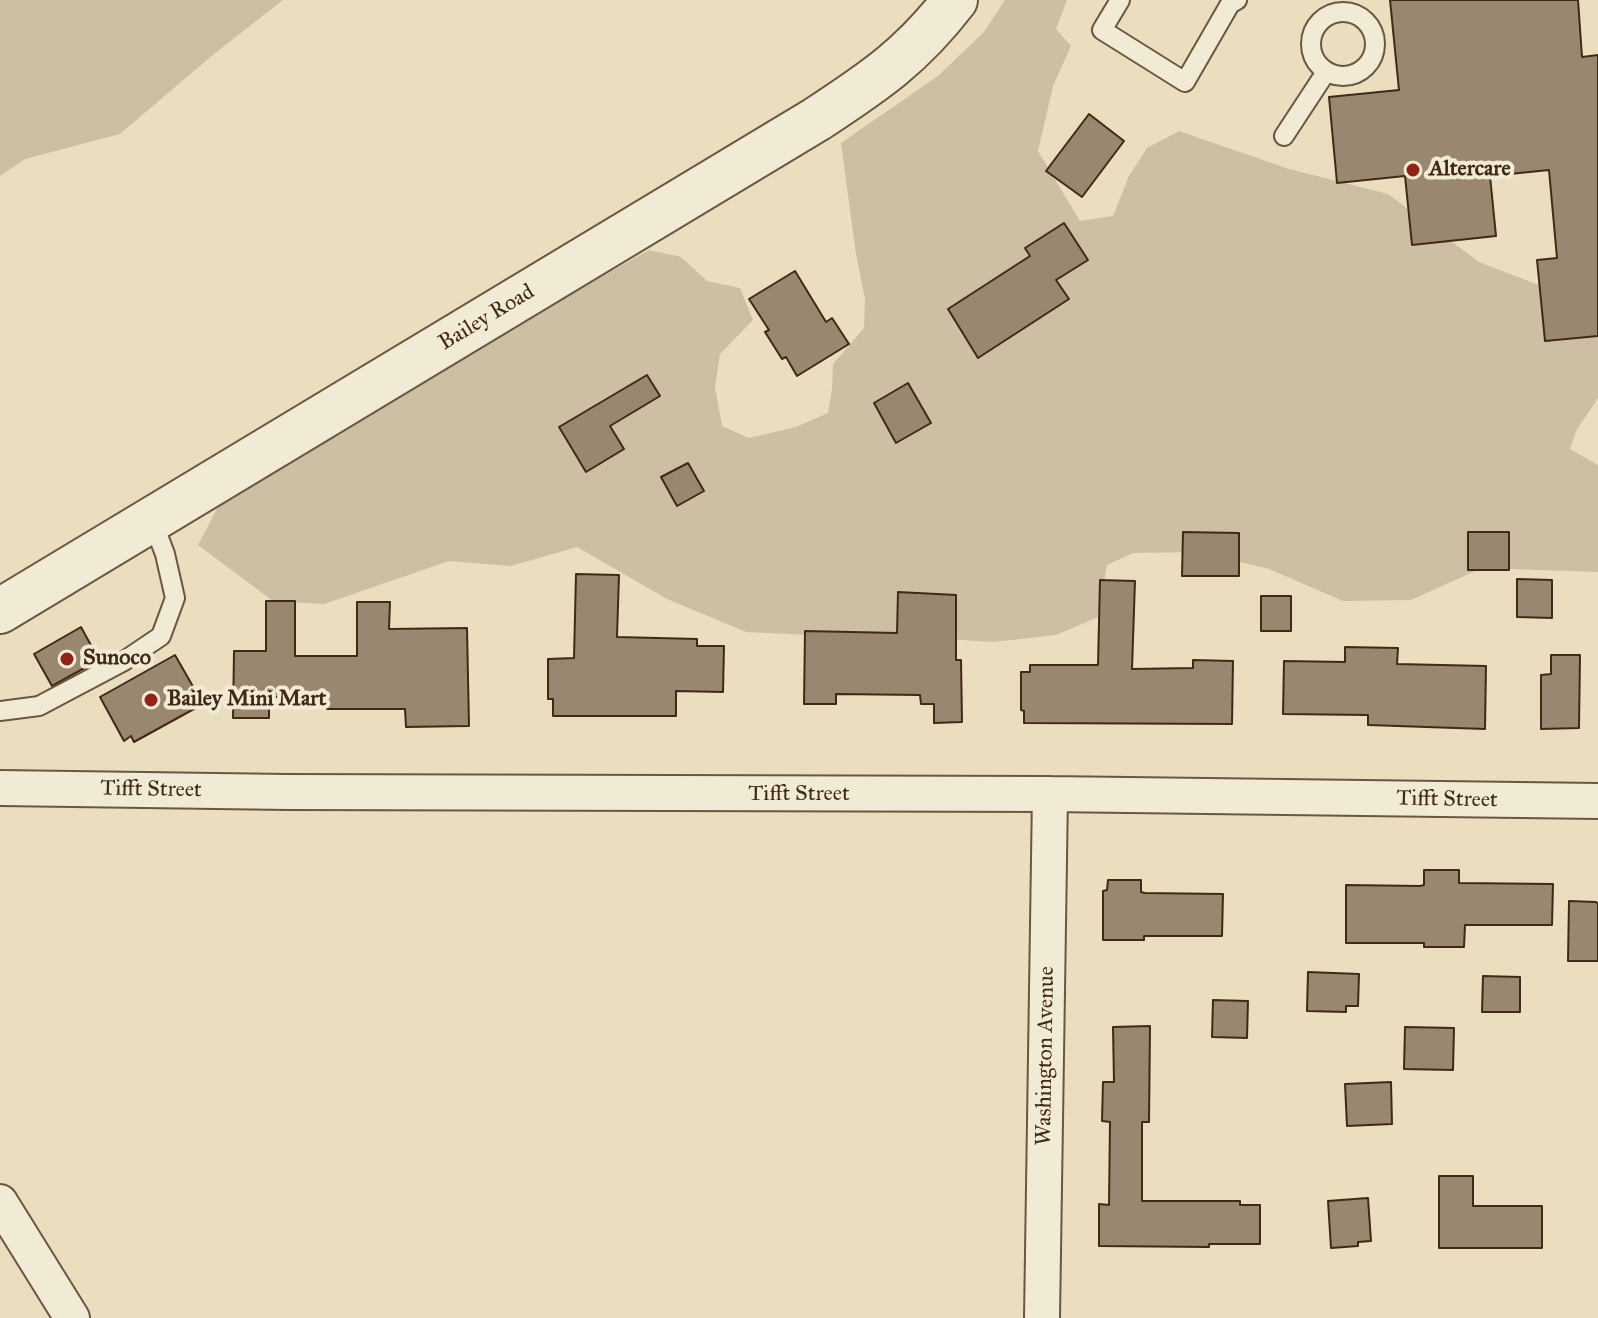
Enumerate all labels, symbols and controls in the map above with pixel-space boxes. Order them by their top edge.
place label: Altercare [1429,157,1511,183]
marker: Altercare [1404,161,1422,179]
street label: Bailey Road [434,279,540,357]
place label: Sunoco [83,646,151,672]
marker: Sunoco [58,650,76,668]
place label: Bailey Mini Mart [167,687,326,713]
marker: Bailey Mini Mart [142,691,160,709]
street label: Tifft Street [100,776,202,804]
street label: Tifft Street [748,782,850,808]
street label: Tifft Street [1396,786,1498,814]
street label: Washington Avenue [1031,966,1061,1146]

